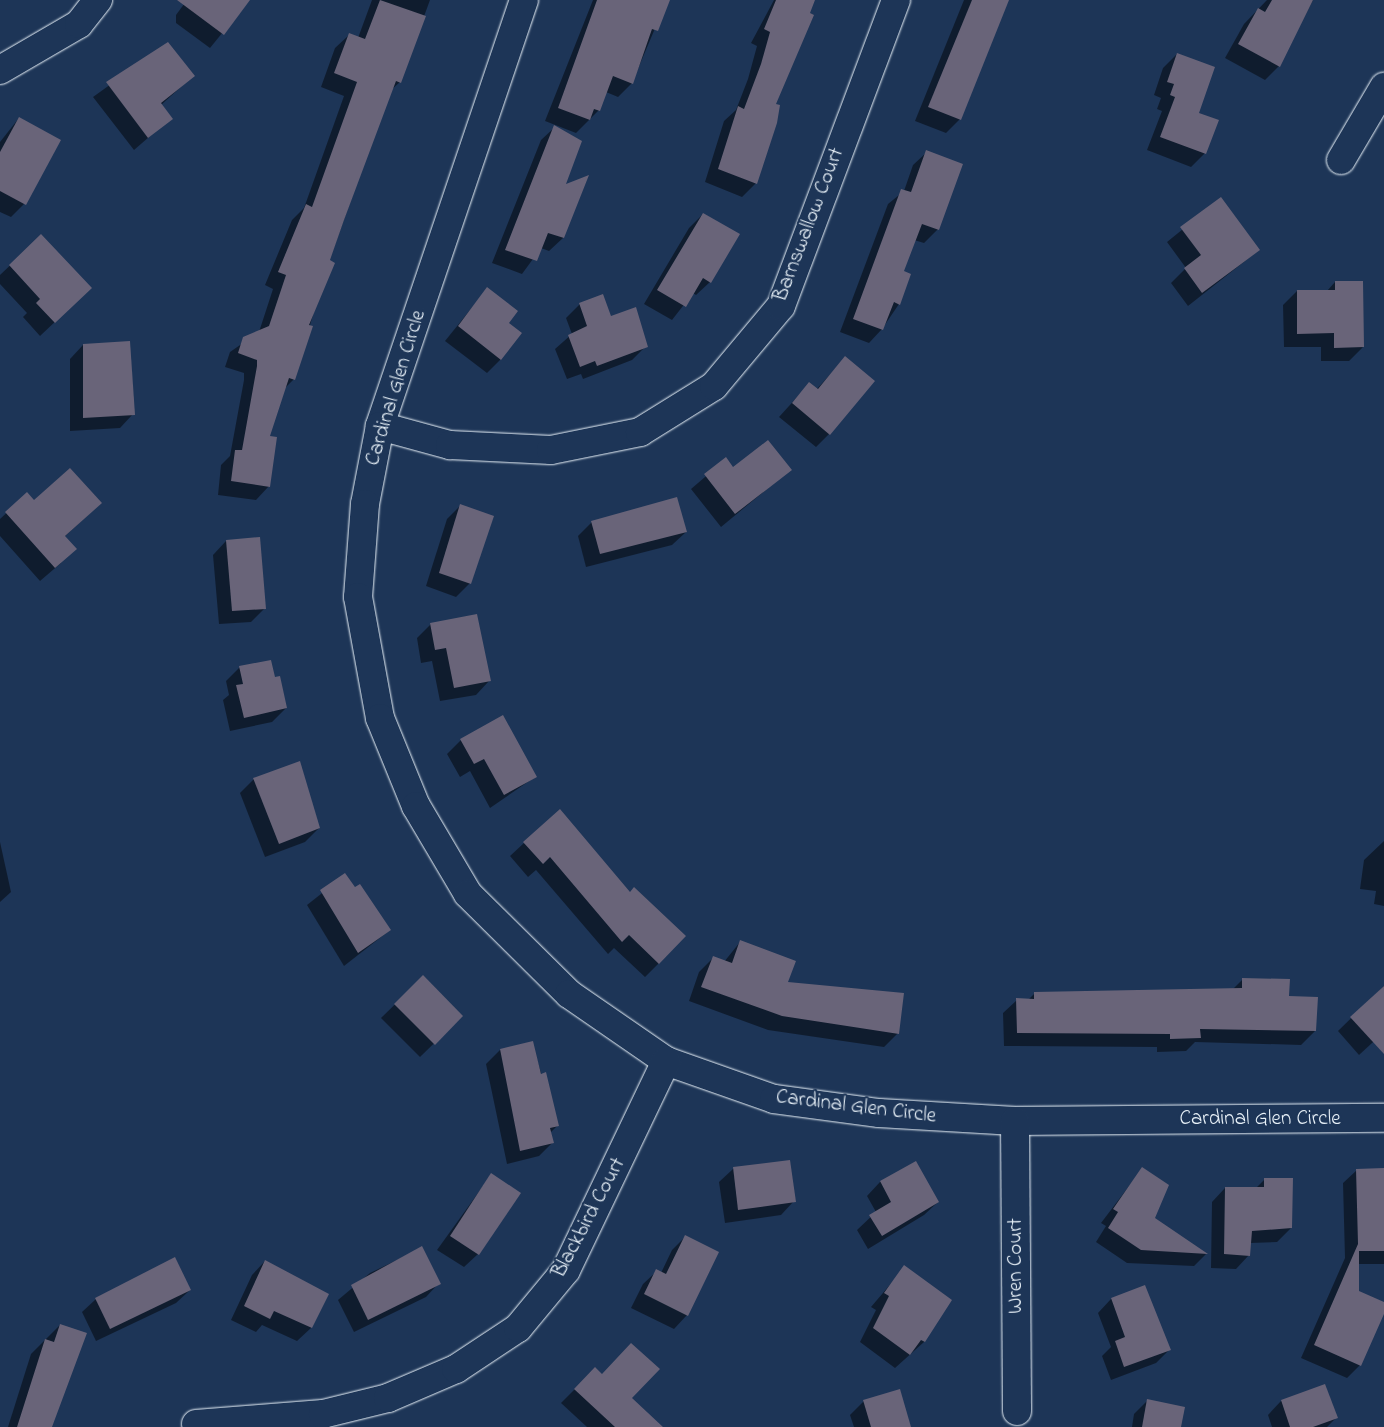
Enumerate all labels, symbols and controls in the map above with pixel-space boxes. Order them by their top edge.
street label: Barnswallow Court [768,144,850,306]
street label: Cardinal Glen Circle [360,307,432,469]
street label: Cardinal Glen Circle [774,1085,938,1129]
street label: Cardinal Glen Circle [1179,1106,1341,1132]
street label: Blackbird Court [547,1154,631,1282]
street label: Wren Court [1003,1218,1029,1314]

